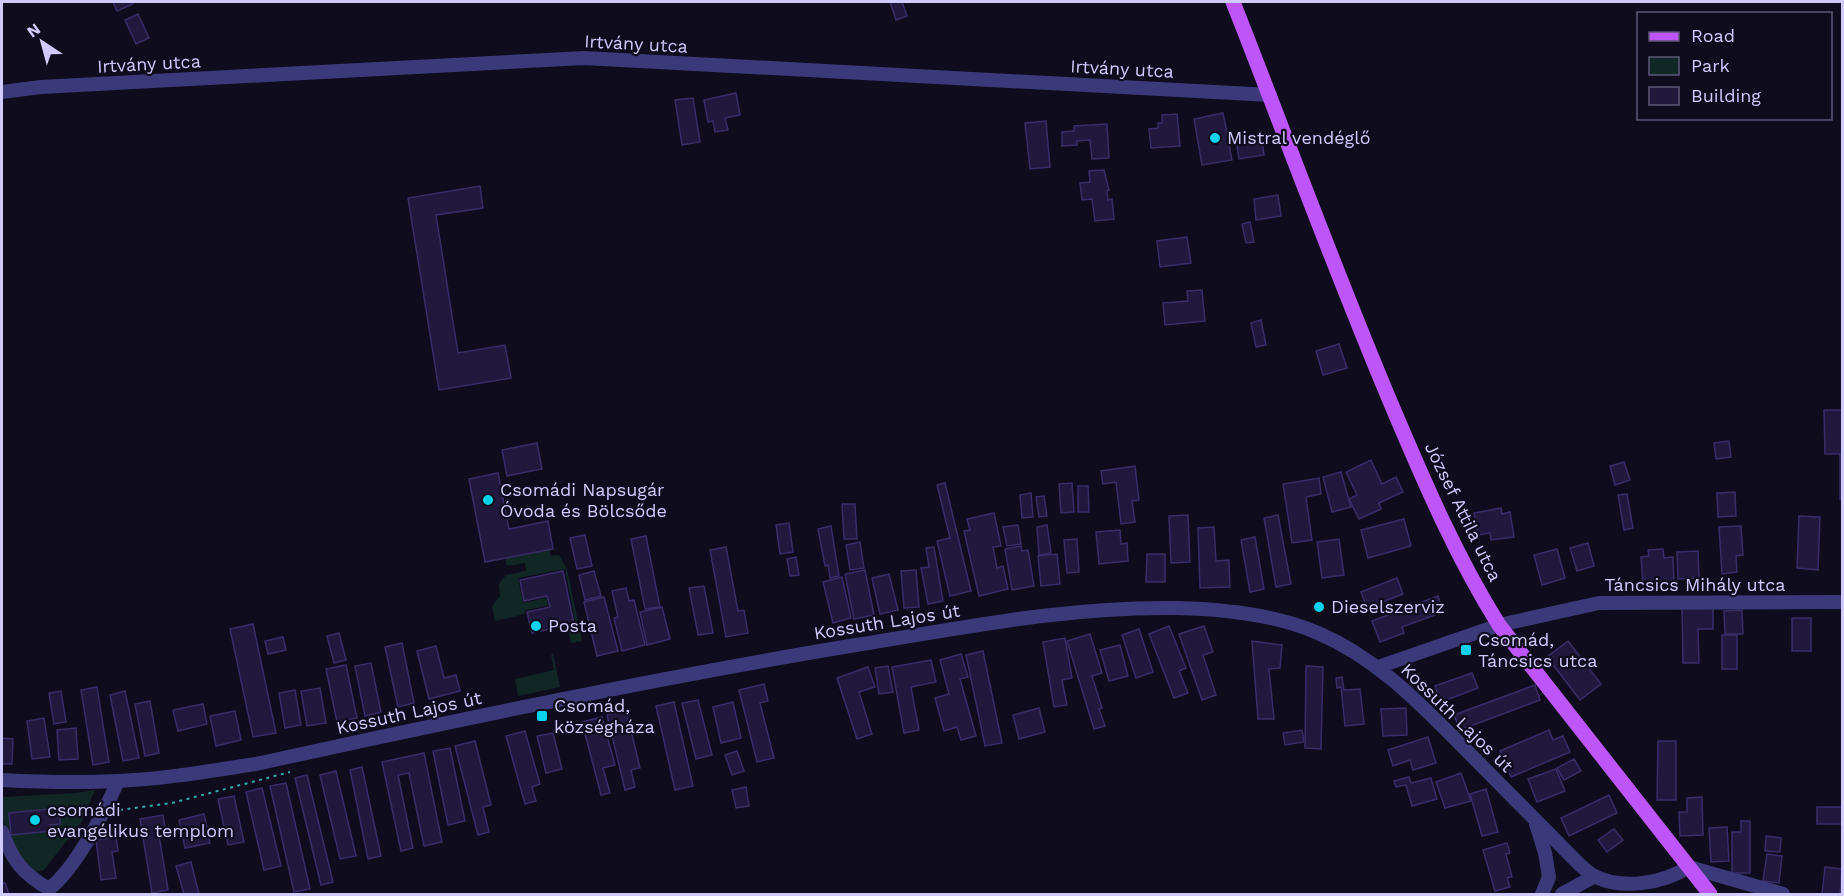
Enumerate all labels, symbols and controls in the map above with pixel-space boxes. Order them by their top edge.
north arrow [12,12,72,72]
legend [1637,12,1832,120]
text: N [23,19,44,41]
text: Road [1691,25,1735,46]
street label: Irtvány utca [584,30,688,57]
street label: Irtvány utca [97,50,201,77]
street label: Irtvány utca [1070,55,1174,82]
text: Park [1691,55,1730,76]
text: Building [1691,85,1761,106]
place label: Mistral vendéglő [1227,127,1370,148]
marker: Mistral vendéglő [1208,131,1222,145]
street label: József Attila utca [1421,439,1506,585]
place label: Csomádi Napsugár Óvoda és Bölcsőde [500,479,667,521]
marker: Csomádi Napsugár Óvoda és Bölcsőde [481,493,495,507]
street label: Táncsics Mihály utca [1605,574,1785,595]
place label: Dieselszerviz [1331,596,1445,617]
street label: Kossuth Lajos út [812,600,962,643]
marker: Dieselszerviz [1312,600,1326,614]
place label: Posta [548,615,597,636]
marker: Posta [529,619,543,633]
place label: Csomád, Táncsics utca [1478,629,1597,671]
marker: Csomád, Táncsics utca [1459,643,1473,657]
street label: Kossuth Lajos út [1397,659,1518,777]
street label: Kossuth Lajos út [335,687,484,738]
place label: Csomád, községháza [554,695,655,737]
marker: Csomád, községháza [535,709,549,723]
place label: csomádi evangélikus templom [47,799,234,841]
marker: csomádi evangélikus templom [28,813,42,827]

